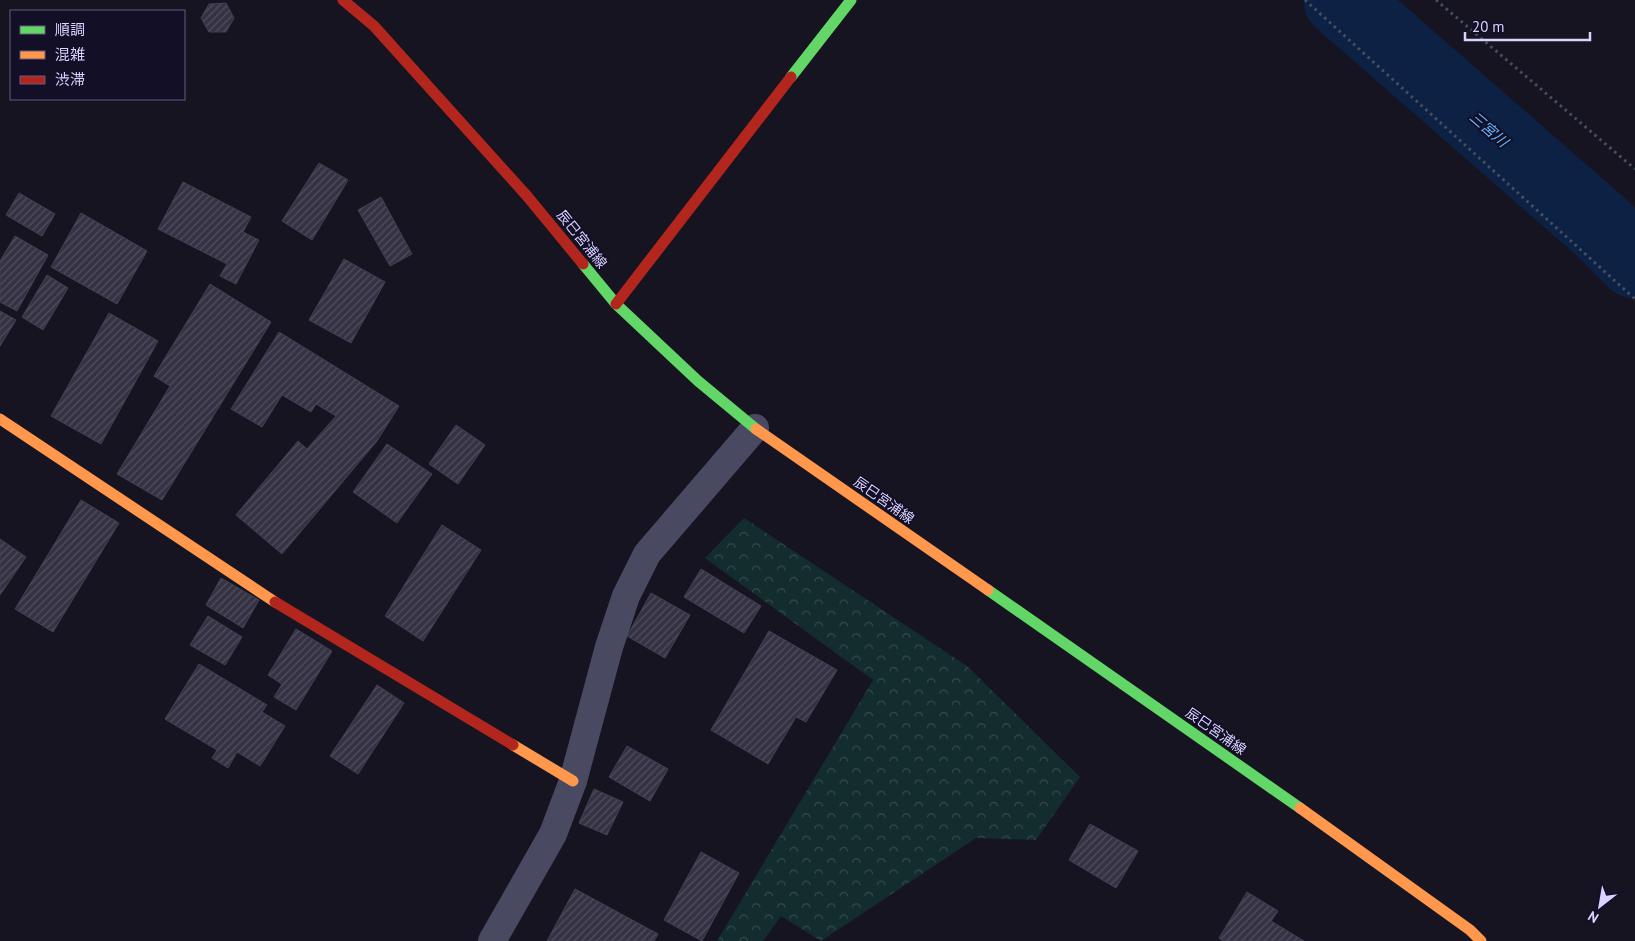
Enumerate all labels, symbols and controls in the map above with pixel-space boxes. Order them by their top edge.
legend [10,10,185,100]
scale bar [1465,10,1590,42]
text: 20 m [1472,17,1505,36]
text: 順調 [55,20,85,39]
text: 混雑 [55,45,85,64]
text: 渋滞 [55,70,85,89]
water label: 三宮川 [1466,107,1514,152]
street label: 辰巳宮浦線 [553,206,611,272]
street label: 辰巳宮浦線 [850,473,918,527]
street label: 辰巳宮浦線 [1182,704,1250,758]
north arrow [1575,881,1625,931]
text: N [1585,907,1602,927]

